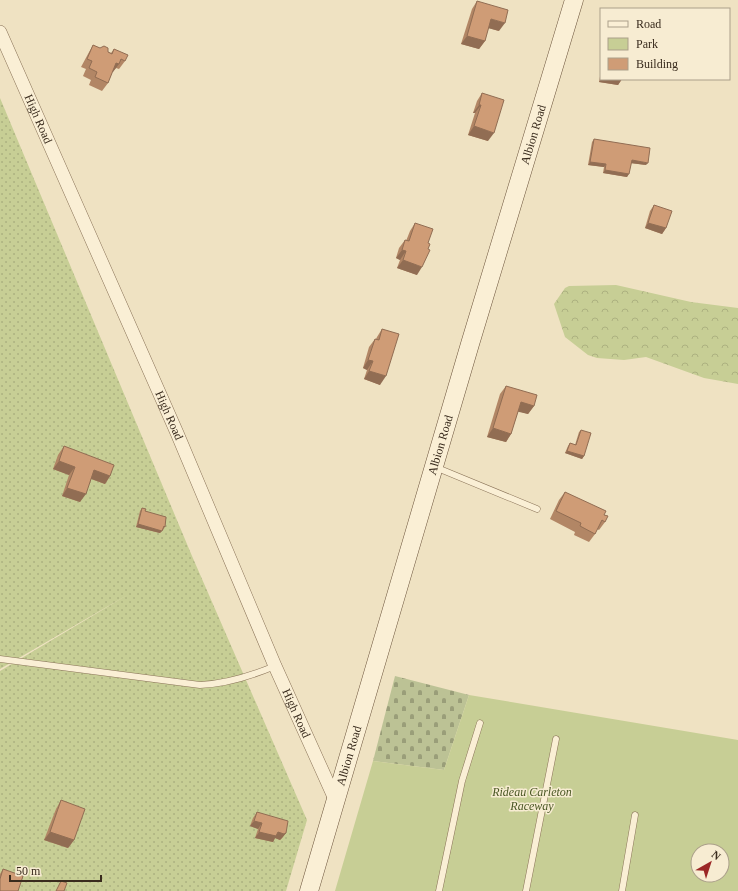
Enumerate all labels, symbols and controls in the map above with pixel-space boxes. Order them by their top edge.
legend [600,8,730,80]
text: Road [636,17,661,31]
text: Park [636,37,658,51]
text: Building [636,57,678,71]
street label: High Road [21,92,55,146]
street label: Albion Road [518,103,549,166]
street label: High Road [152,389,186,442]
street label: Albion Road [425,413,456,476]
street label: High Road [279,687,313,740]
street label: Albion Road [333,724,364,787]
park label: Rideau Carleton Raceway [491,785,572,813]
north arrow [690,843,730,883]
text: N [709,848,723,862]
scale bar [10,857,101,883]
text: 50 m [16,864,41,878]

